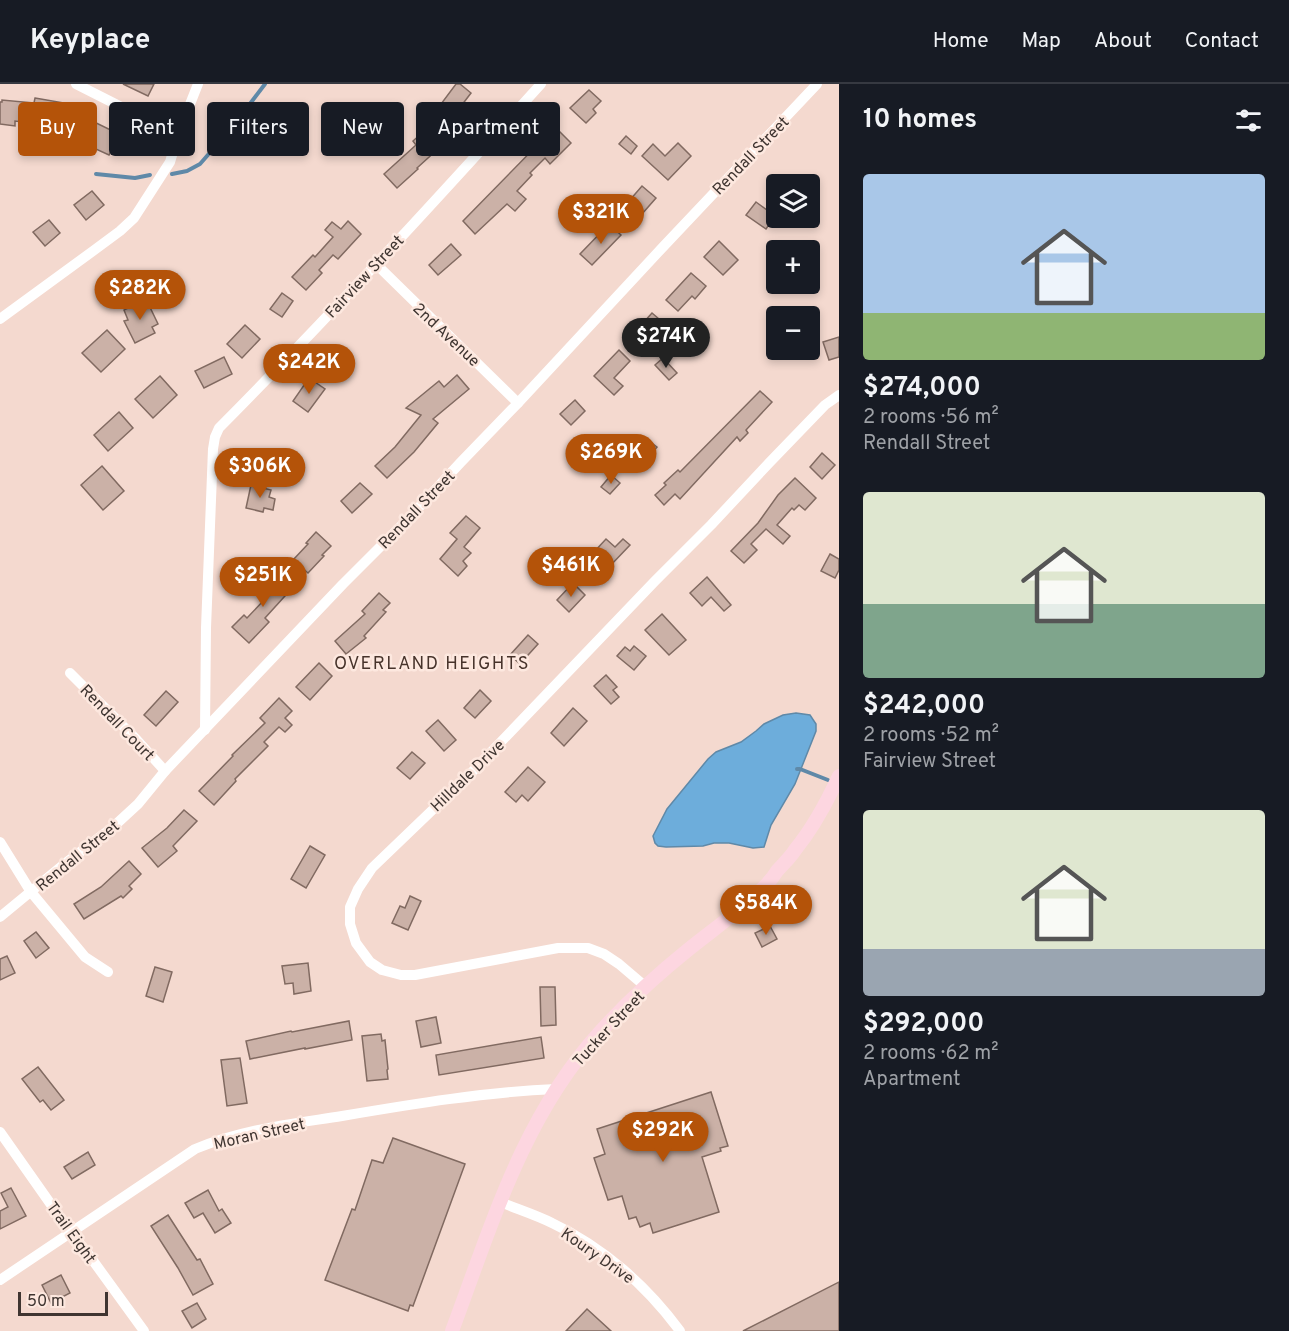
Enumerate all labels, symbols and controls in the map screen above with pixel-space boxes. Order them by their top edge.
text: Keyplace [30,23,150,59]
text: Home [933,28,989,55]
text: Map [1022,28,1061,55]
text: About [1094,28,1152,55]
text: Contact [1185,28,1259,55]
chip: Buy [18,102,97,156]
chip: Rent [109,102,195,156]
chip: Filters [207,102,309,156]
chip: New [321,102,404,156]
chip: Apartment [416,102,560,156]
text: 10 homes [863,104,977,137]
icon: filters [1232,104,1265,137]
street label: Rendall Street [709,113,794,200]
map controls [766,174,820,360]
button: layers [766,174,820,228]
pin: $321K [559,194,643,245]
text: $321K [572,200,630,226]
icon: home [1010,213,1118,321]
street label: Fairview Street [322,232,409,323]
button: + [766,240,820,294]
pin: $282K [98,270,182,321]
text: $282K [109,276,171,302]
street label: 2nd Avenue [408,299,483,372]
button: − [766,306,820,360]
pin: $274K [624,318,708,369]
text: $274K [636,324,696,350]
pin: $242K [267,344,351,395]
text: $242K [277,350,341,376]
text: $274,000 [863,372,981,405]
text: 2 rooms · 56 m² [863,405,999,431]
text: Rendall Street [863,431,990,457]
pin: $269K [569,434,653,485]
text: $269K [579,440,643,466]
pin: $306K [218,448,302,499]
text: $306K [228,454,292,480]
street label: Rendall Street [375,467,460,554]
icon: home [1010,531,1118,639]
pin: $461K [529,547,613,598]
text: $461K [541,553,601,579]
pin: $251K [221,557,305,608]
text: $251K [234,563,292,589]
district label: OVERLAND HEIGHTS [334,653,530,676]
street label: Rendall Court [75,681,158,766]
text: $242,000 [863,690,985,723]
text: 2 rooms · 52 m² [863,723,999,749]
street label: Hilldale Drive [427,736,510,817]
text: Fairview Street [863,749,996,775]
street label: Rendall Street [32,817,124,896]
icon: home [1010,849,1118,957]
pin: $584K [724,885,808,936]
text: $584K [734,891,798,917]
street label: Tucker Street [569,987,650,1071]
text: $292,000 [863,1008,984,1041]
text: 2 rooms · 62 m² [863,1041,999,1067]
text: Apartment [863,1067,961,1093]
pin: $292K [621,1112,705,1163]
street label: Moran Street [212,1115,307,1155]
text: $292K [632,1118,694,1144]
street label: Trail Eight [41,1198,100,1268]
street label: Koury Drive [556,1224,637,1289]
scale bar [18,1289,108,1316]
text: 50 m [27,1292,65,1312]

